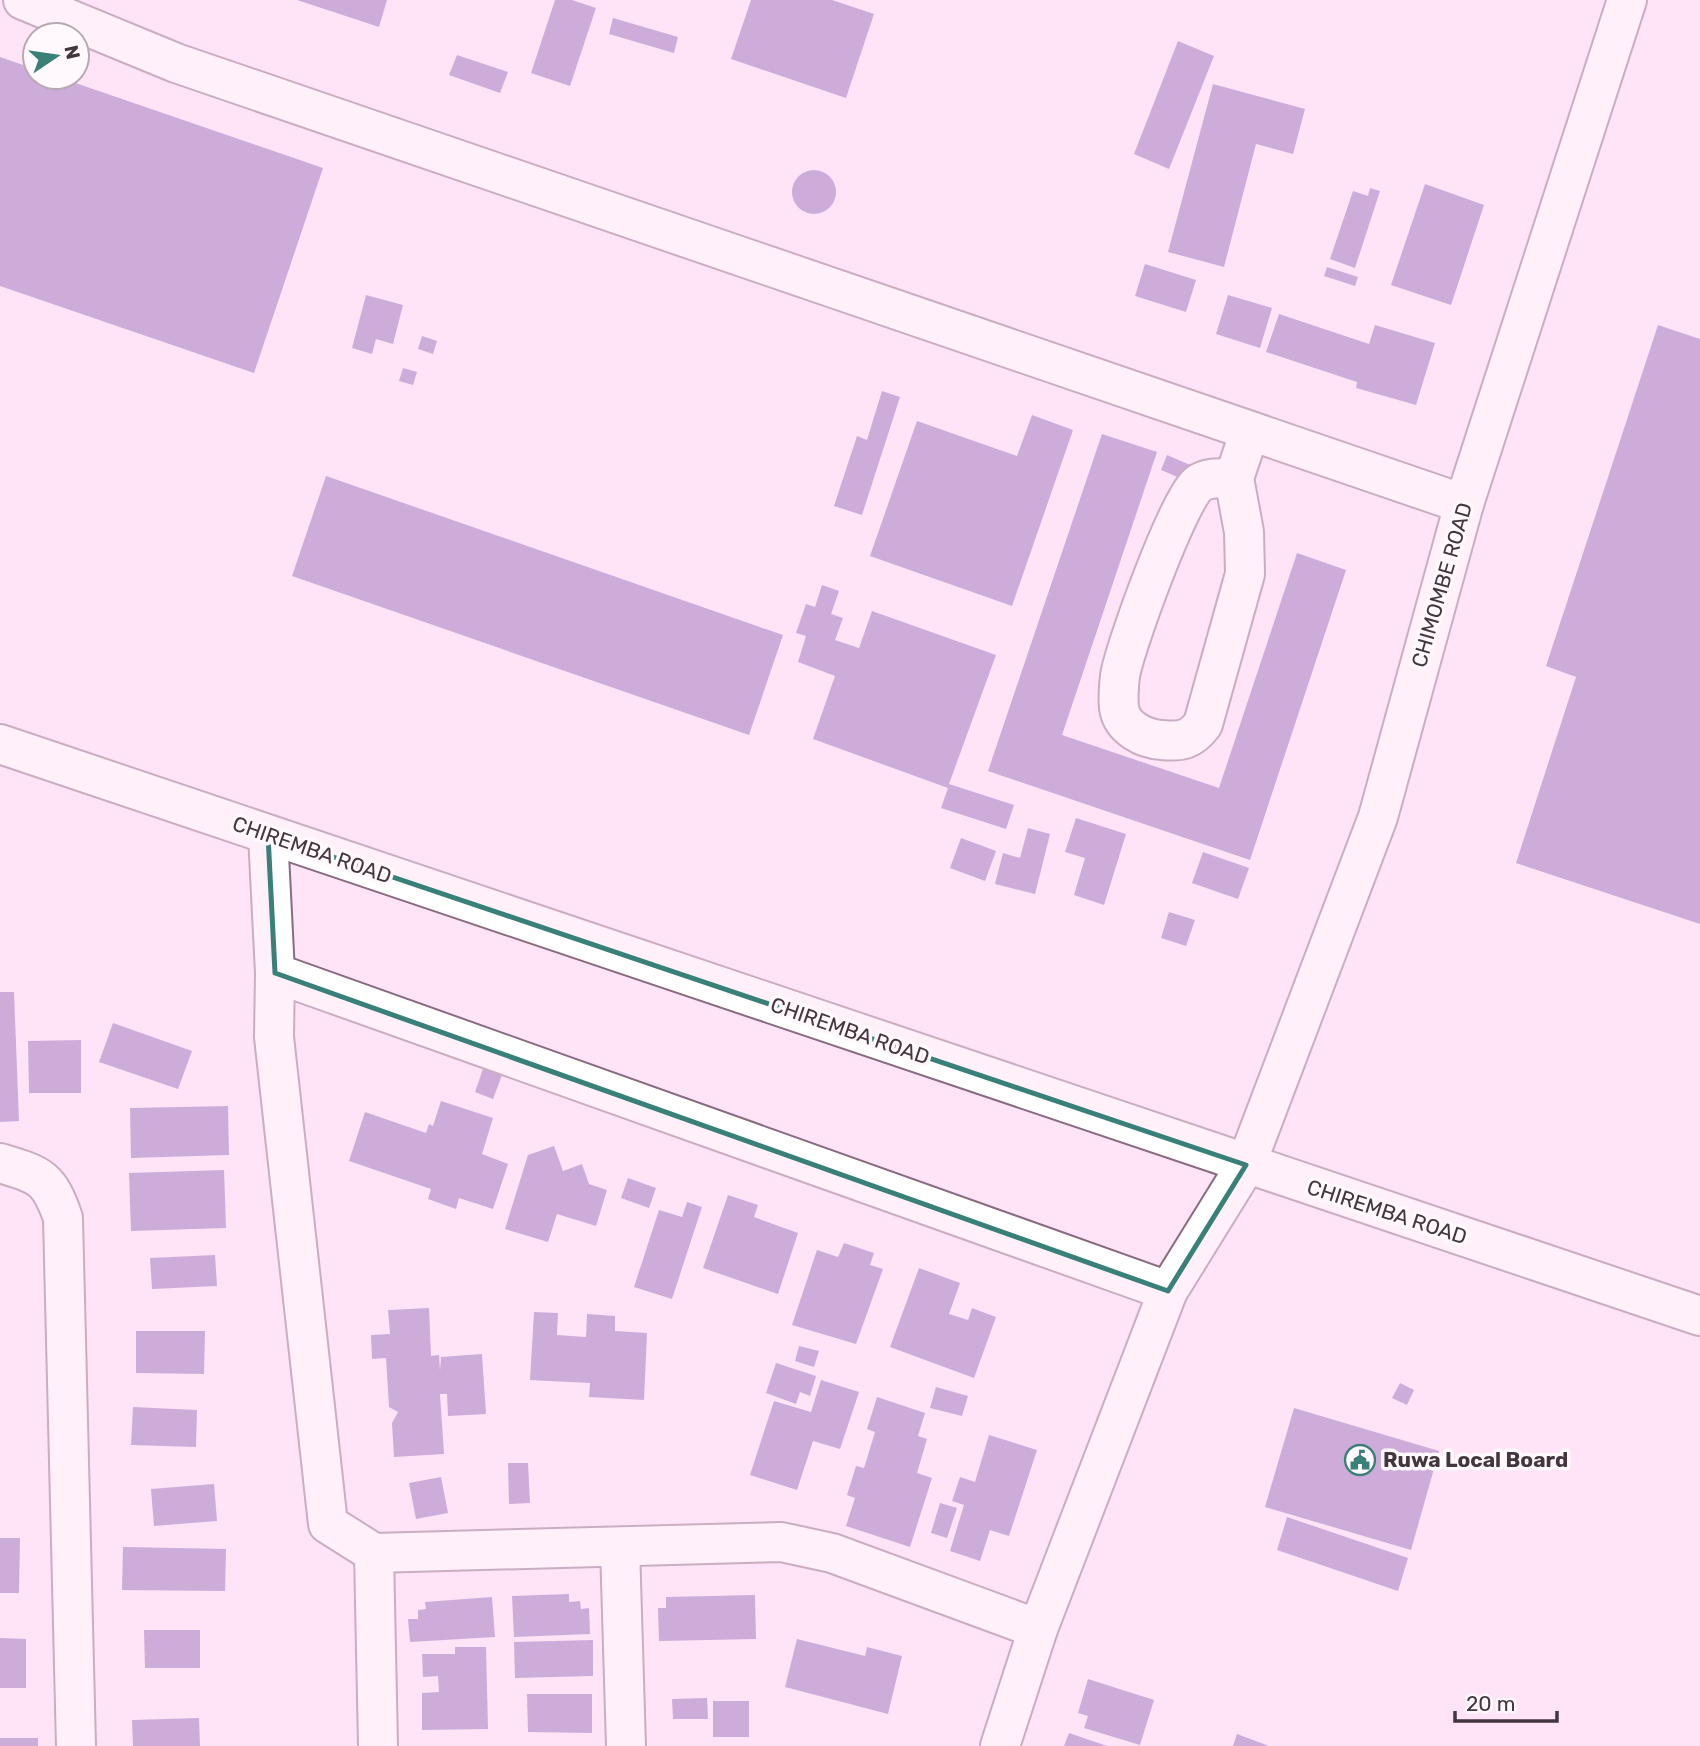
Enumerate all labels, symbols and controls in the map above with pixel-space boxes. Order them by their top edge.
north arrow [21,21,91,91]
text: N [59,43,85,62]
street label: CHIMOMBE ROAD [1406,500,1477,670]
street label: CHIREMBA ROAD [229,811,395,888]
street label: CHIREMBA ROAD [767,992,933,1069]
street label: CHIREMBA ROAD [1304,1174,1470,1249]
public building icon: Ruwa Local Board [1343,1443,1377,1477]
place label: Ruwa Local Board [1383,1447,1568,1472]
scale bar [1455,1680,1556,1724]
text: 20 m [1466,1691,1515,1716]

